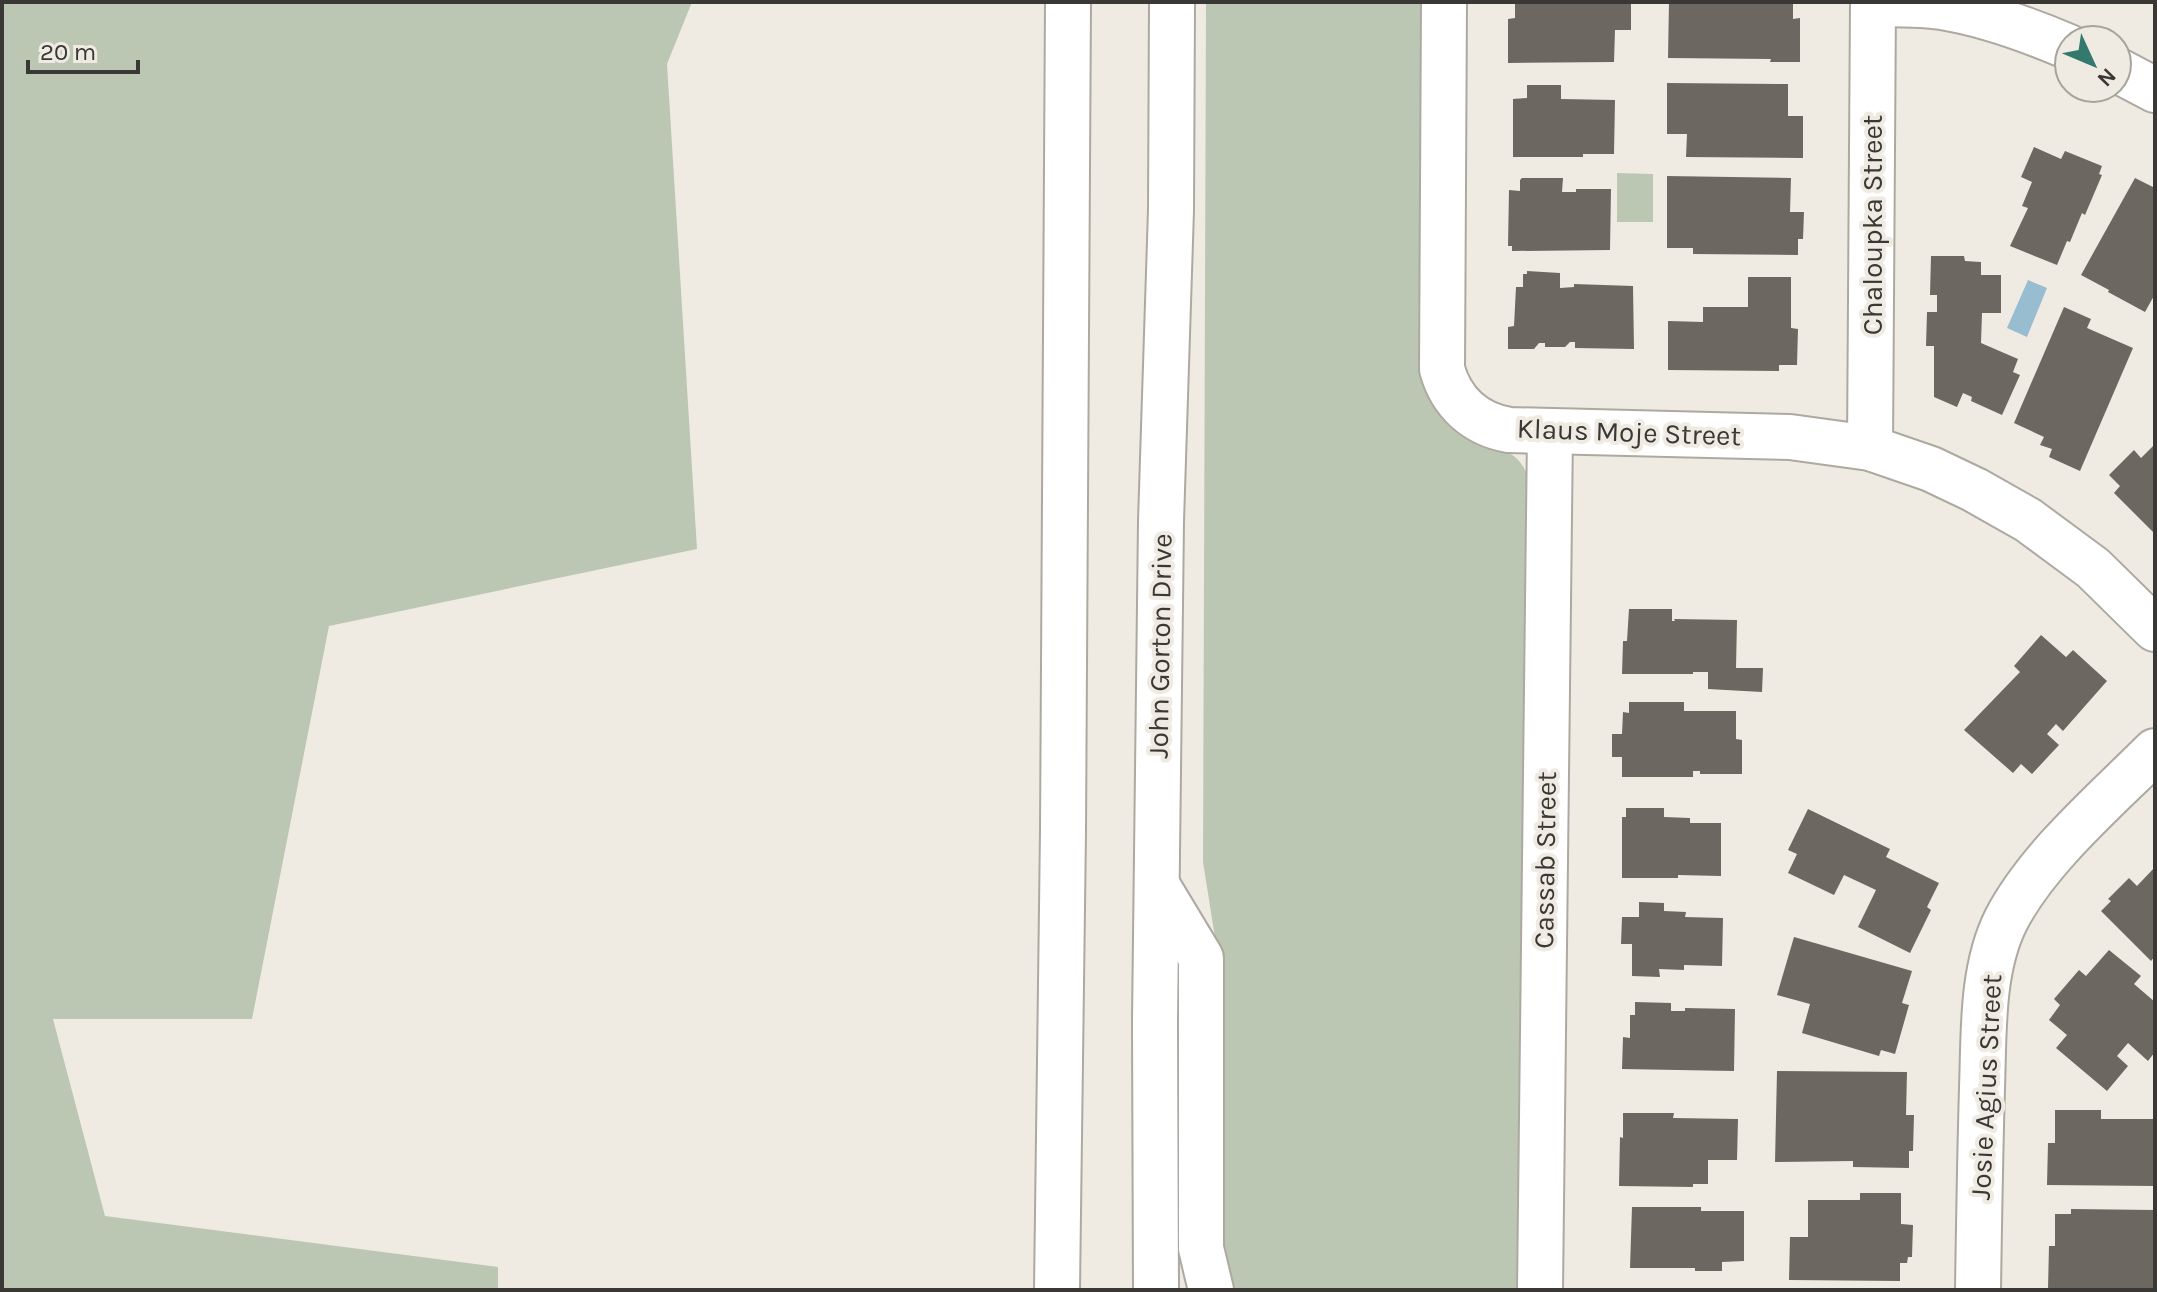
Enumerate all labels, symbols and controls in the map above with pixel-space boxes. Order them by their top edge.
scale bar [28,24,138,74]
north arrow [2053,24,2133,104]
text: 20 m [40,38,96,66]
text: N [2092,62,2122,92]
street label: Chaloupka Street [1856,115,1889,335]
street label: Klaus Moje Street [1516,412,1742,452]
street label: John Gorton Drive [1142,533,1178,759]
street label: Cassab Street [1527,771,1563,949]
street label: Josie Agius Street [1964,973,2008,1201]

